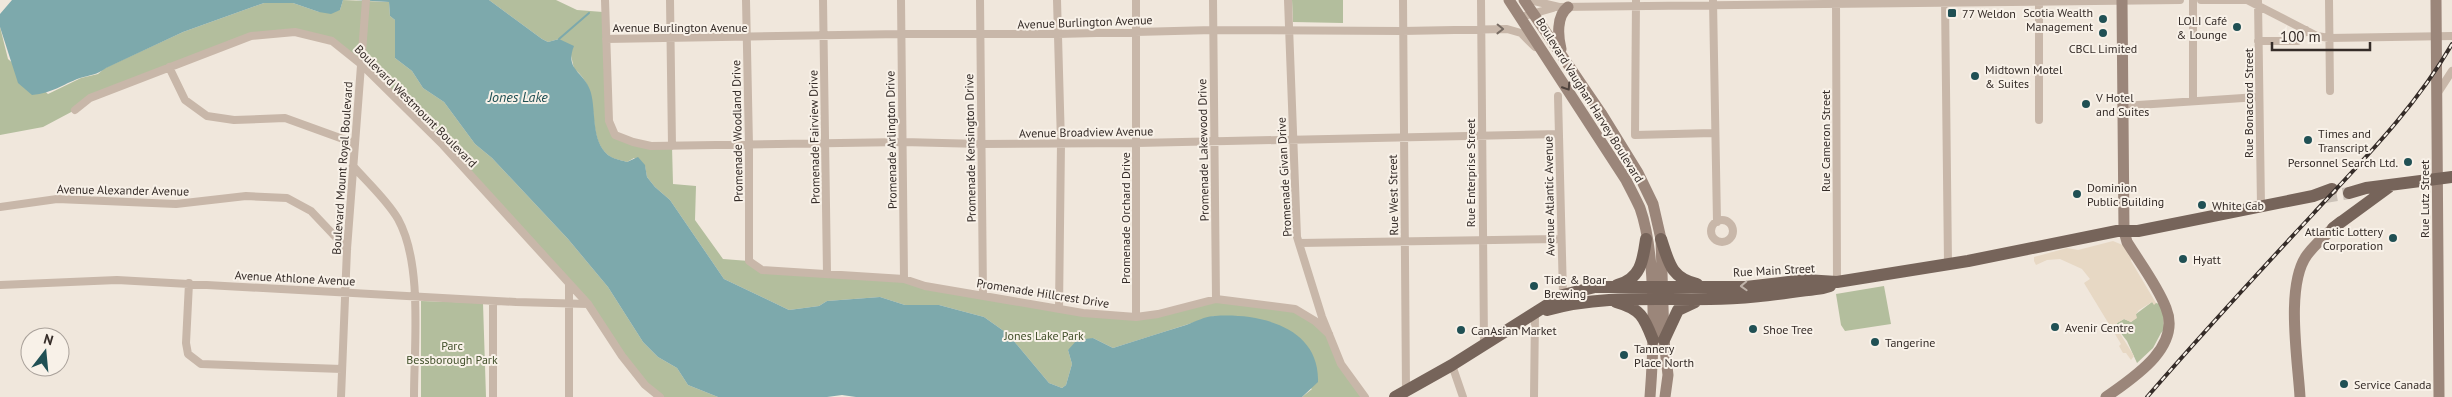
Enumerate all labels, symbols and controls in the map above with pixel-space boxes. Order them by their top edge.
place label: Scotia Wealth Management [2023,5,2093,34]
place label: 77 Weldon [1962,6,2016,21]
marker: 77 Weldon [1946,7,1958,19]
street label: Avenue Burlington Avenue [1017,12,1153,32]
marker: Scotia Wealth Management [2097,13,2109,25]
place label: LOLI Café & Lounge [2177,13,2227,42]
street label: Boulevard Vaughan Harvey Boulevard [1533,15,1647,185]
street label: Avenue Burlington Avenue [612,20,748,35]
scale bar [2272,20,2370,52]
marker: LOLI Café & Lounge [2231,21,2243,33]
one-way arrow [1496,24,1504,34]
marker: CBCL Limited [2097,27,2109,39]
text: 100 m [2280,27,2321,46]
place label: CBCL Limited [2069,41,2137,56]
street label: Boulevard Westmount Boulevard [352,42,480,170]
street label: Rue Bonaccord Street [2241,48,2256,158]
street label: Promenade Woodland Drive [728,60,746,202]
place label: Midtown Motel & Suites [1985,62,2063,91]
street label: Promenade Fairview Drive [805,70,823,204]
marker: Midtown Motel & Suites [1969,70,1981,82]
street label: Promenade Arlington Drive [882,71,900,209]
street label: Promenade Kensington Drive [961,74,979,222]
street label: Promenade Lakewood Drive [1194,79,1212,221]
street label: Boulevard Mount Royal Boulevard [328,81,356,255]
one-way arrow [1561,81,1570,91]
water label: Jones Lake [487,88,548,106]
street label: Rue Cameron Street [1818,90,1833,192]
place label: V Hotel and Suites [2095,90,2149,119]
marker: V Hotel and Suites [2080,98,2092,110]
street label: Promenade Givan Drive [1273,117,1295,237]
street label: Rue Enterprise Street [1463,119,1478,227]
street label: Avenue Broadview Avenue [1019,123,1153,141]
place label: Times and Transcript [2318,126,2371,155]
marker: Times and Transcript [2302,134,2314,146]
street label: Avenue Atlantic Avenue [1540,136,1558,256]
street label: Promenade Orchard Drive [1118,152,1133,284]
street label: Rue West Street [1385,154,1401,236]
place label: Personnel Search Ltd. [2288,155,2398,170]
marker: Personnel Search Ltd. [2402,156,2414,168]
street label: Rue Lutz Street [2417,160,2432,238]
place label: Dominion Public Building [2087,180,2164,209]
street label: Avenue Alexander Avenue [57,181,189,199]
marker: Dominion Public Building [2071,188,2083,200]
place label: White Cab [2212,198,2264,213]
marker: White Cab [2196,199,2208,211]
place label: Atlantic Lottery Corporation [2305,224,2383,253]
marker: Atlantic Lottery Corporation [2387,232,2399,244]
place label: Hyatt [2193,252,2221,267]
marker: Hyatt [2177,253,2189,265]
street label: Rue Main Street [1733,260,1815,280]
street label: Avenue Athlone Avenue [234,267,356,289]
place label: Tide & Boar Brewing [1544,272,1606,301]
street label: Promenade Hillcrest Drive [976,275,1110,311]
marker: Tide & Boar Brewing [1528,280,1540,292]
one-way arrow [1739,281,1747,292]
place label: Avenir Centre [2065,320,2134,335]
marker: Avenir Centre [2049,321,2061,333]
place label: Shoe Tree [1763,322,1813,337]
place label: CanAsian Market [1471,323,1556,338]
marker: Shoe Tree [1747,323,1759,335]
marker: CanAsian Market [1455,324,1467,336]
north arrow [20,327,70,377]
park label: Jones Lake Park [1003,328,1084,343]
text: N [42,330,55,349]
place label: Tangerine [1885,335,1935,350]
marker: Tangerine [1869,336,1881,348]
park label: Parc Bessborough Park [406,338,498,367]
place label: Tannery Place North [1634,341,1694,370]
marker: Tannery Place North [1618,349,1630,361]
place label: Service Canada [2354,377,2432,392]
marker: Service Canada [2338,378,2350,390]

